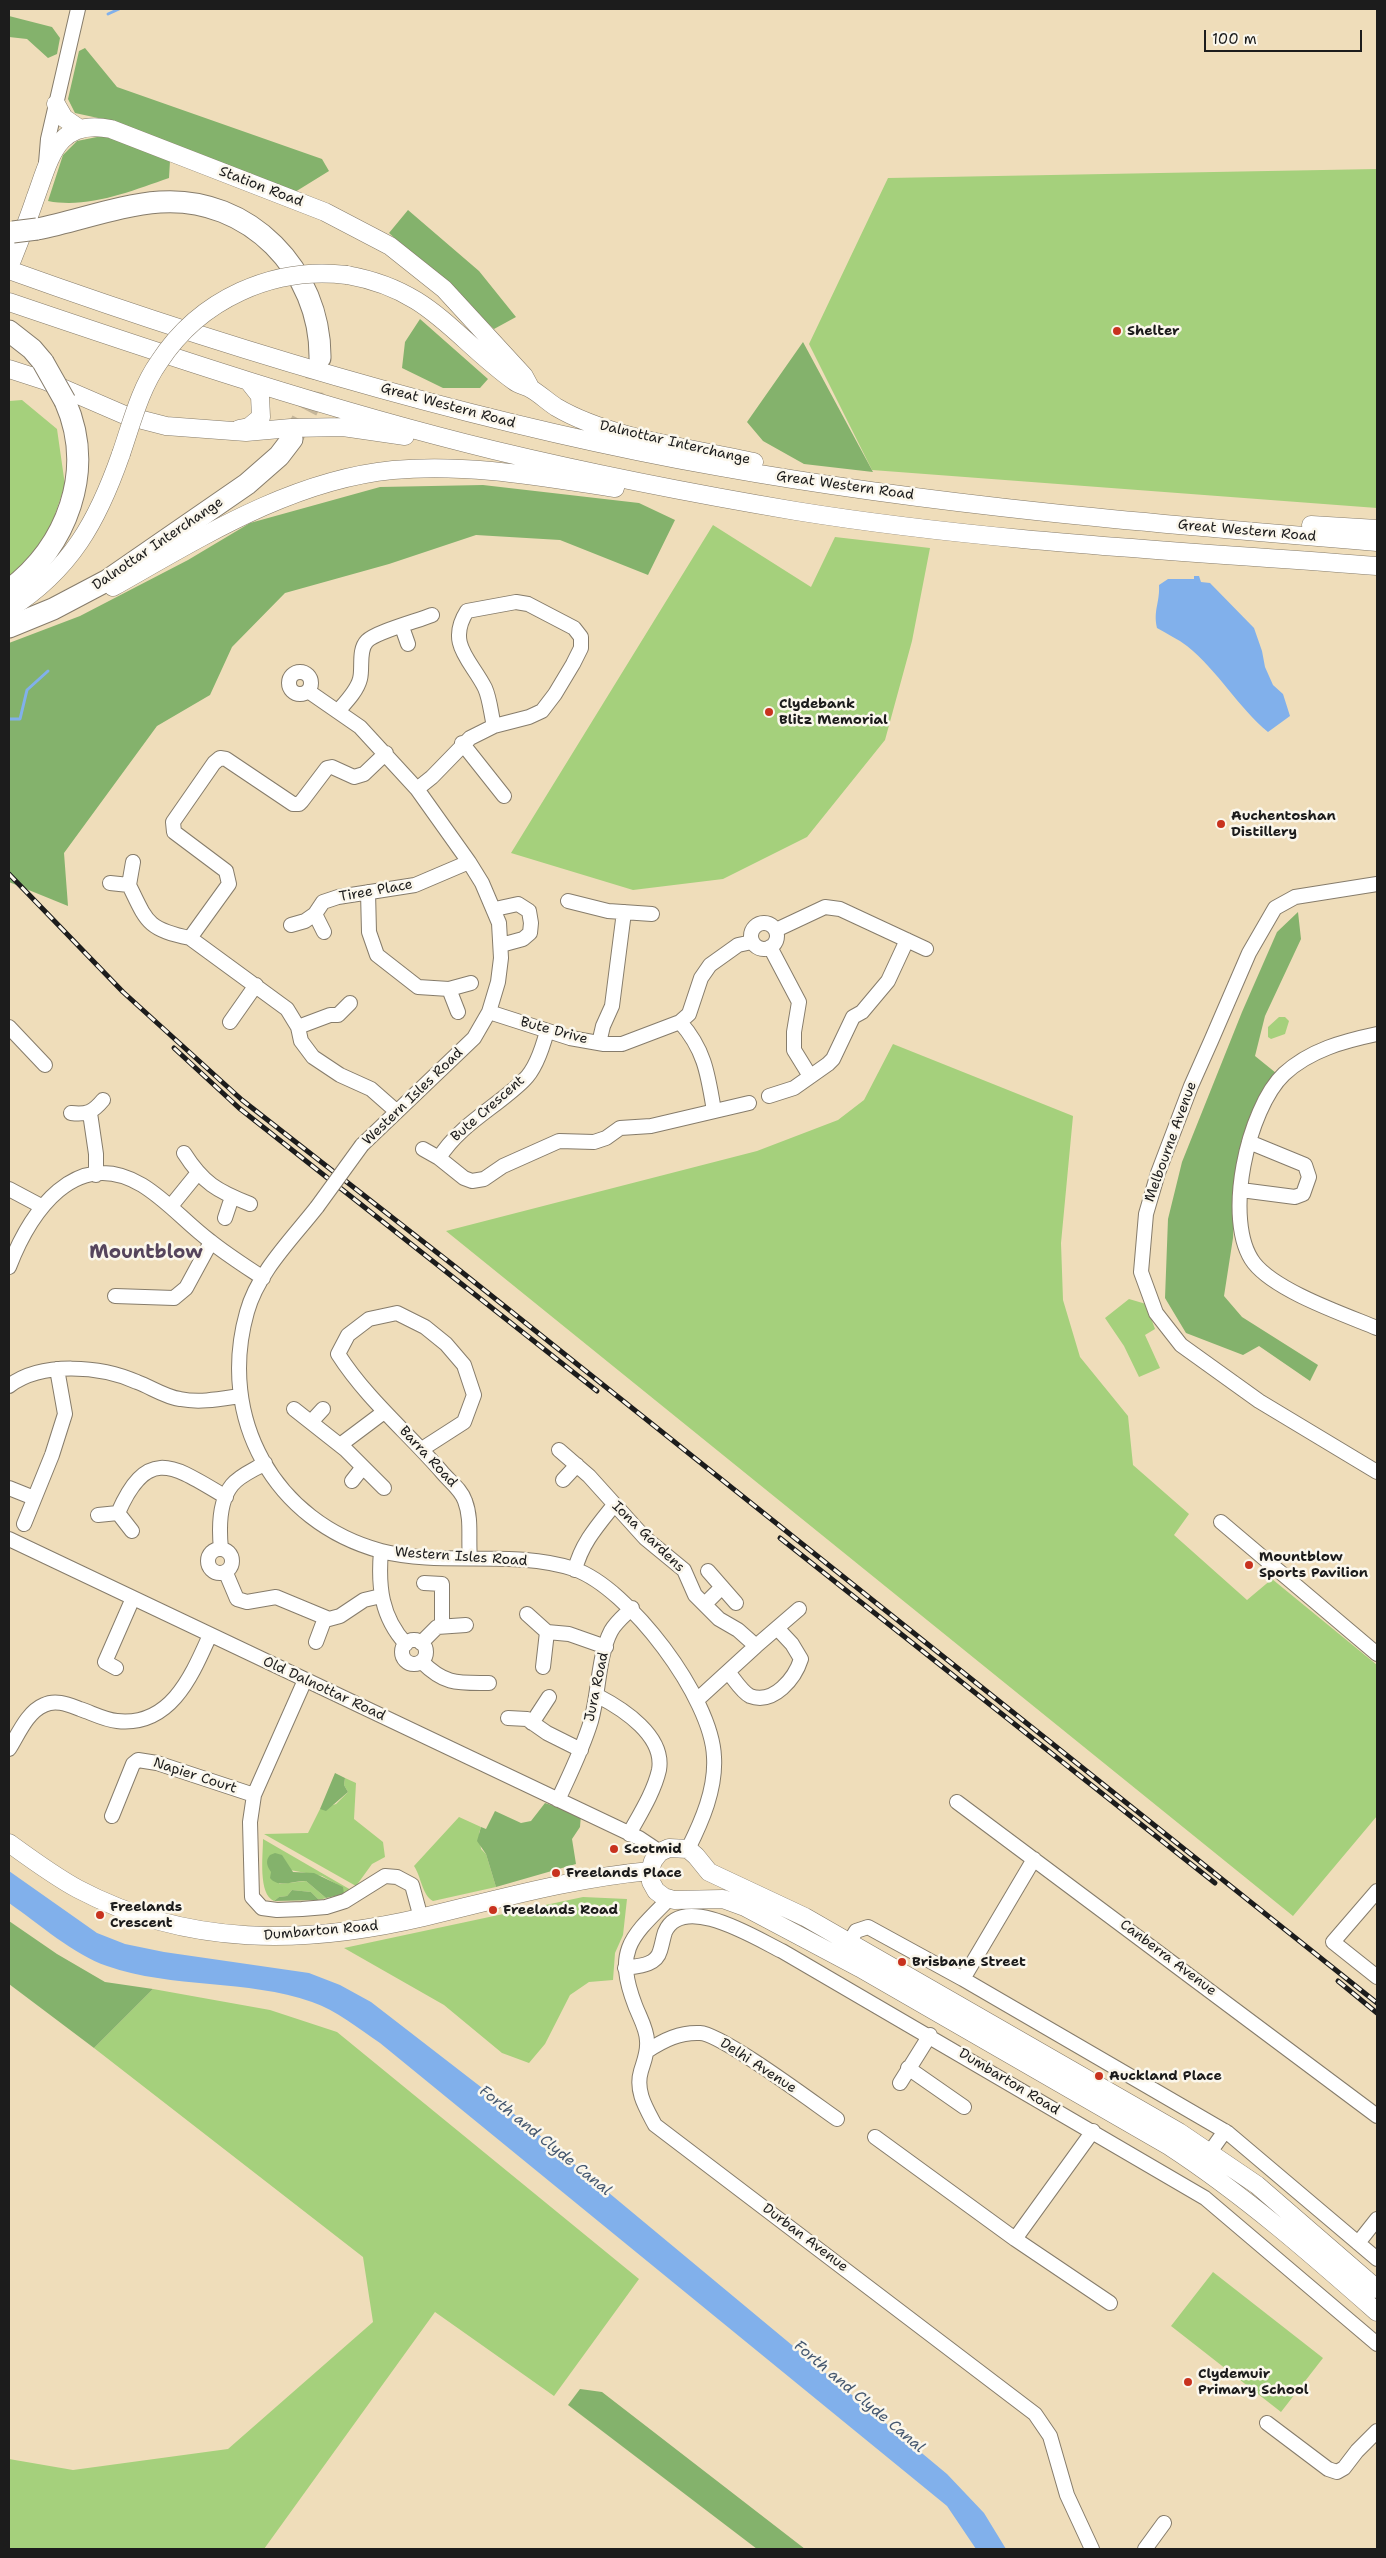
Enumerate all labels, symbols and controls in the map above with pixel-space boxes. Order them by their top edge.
scale bar [1206,20,1364,52]
text: 100 m [1212,29,1257,49]
street label: Station Road [217,163,305,211]
place label: Shelter [1127,323,1180,339]
marker: Shelter [1111,325,1123,337]
street label: Great Western Road [379,380,517,432]
street label: Dalnottar Interchange [598,417,752,469]
street label: Great Western Road [775,468,915,504]
street label: Dalnottar Interchange [89,494,227,594]
street label: Great Western Road [1177,517,1317,545]
place label: Clydebank Blitz Memorial [779,696,888,729]
marker: Clydebank Blitz Memorial [763,706,775,718]
place label: Auchentoshan Distillery [1231,808,1336,840]
marker: Auchentoshan Distillery [1215,818,1227,830]
street label: Tiree Place [338,876,414,906]
street label: Bute Drive [519,1014,589,1048]
street label: Western Isles Road [359,1045,467,1149]
street label: Bute Crescent [448,1072,528,1146]
street label: Melbourne Avenue [1141,1080,1201,1204]
district label: Mountblow [89,1242,203,1264]
street label: Barra Road [396,1423,460,1491]
street label: Iona Gardens [608,1498,688,1576]
street label: Western Isles Road [394,1544,528,1570]
place label: Mountblow Sports Pavilion [1259,1549,1368,1581]
marker: Mountblow Sports Pavilion [1243,1559,1255,1571]
street label: Jura Road [581,1651,613,1723]
street label: Old Dalnottar Road [260,1653,388,1725]
street label: Napier Court [151,1755,239,1797]
place label: Scotmid [624,1841,682,1857]
marker: Scotmid [608,1843,620,1855]
place label: Freelands Place [566,1865,682,1881]
marker: Freelands Place [550,1867,562,1879]
place label: Freelands Crescent [110,1899,182,1931]
place label: Freelands Road [503,1902,618,1918]
marker: Freelands Road [487,1904,499,1916]
marker: Freelands Crescent [94,1909,106,1921]
street label: Canberra Avenue [1117,1916,1219,2000]
street label: Dumbarton Road [263,1918,379,1944]
place label: Brisbane Street [912,1954,1026,1970]
marker: Brisbane Street [896,1956,908,1968]
street label: Delhi Avenue [717,2035,799,2097]
street label: Dumbarton Road [955,2045,1063,2119]
place label: Auckland Place [1109,2068,1222,2084]
marker: Auckland Place [1093,2070,1105,2082]
water label: Forth and Clyde Canal [475,2082,615,2200]
street label: Durban Avenue [759,2200,851,2276]
water label: Forth and Clyde Canal [790,2337,928,2457]
place label: Clydemuir Primary School [1198,2366,1309,2398]
marker: Clydemuir Primary School [1182,2376,1194,2388]

